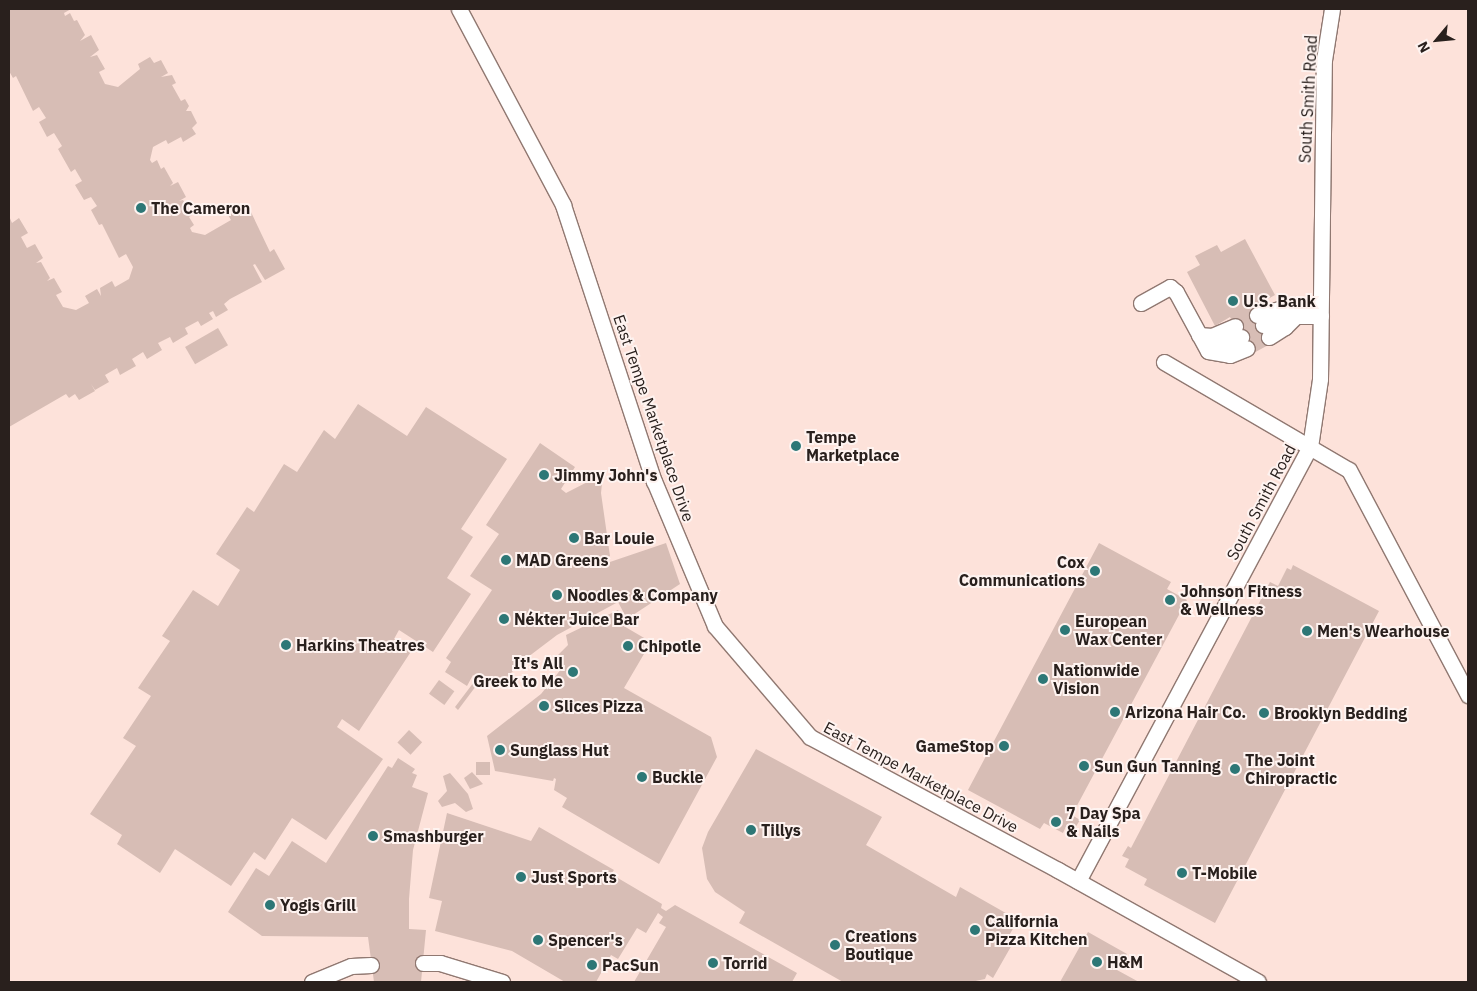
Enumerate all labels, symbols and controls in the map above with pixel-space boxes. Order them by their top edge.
north arrow [1412,15,1462,65]
street label: South Smith Road [1295,34,1321,164]
text: N [1413,38,1434,56]
place label: The Cameron [151,198,250,218]
marker: The Cameron [135,202,147,214]
place label: U.S. Bank [1243,291,1316,311]
marker: U.S. Bank [1227,295,1239,307]
street label: East Tempe Marketplace Drive [610,312,698,524]
place label: Tempe Marketplace [806,427,899,465]
marker: Tempe Marketplace [790,440,802,452]
street label: South Smith Road [1222,441,1300,563]
place label: Jimmy John's [554,465,657,485]
marker: Jimmy John's [538,469,550,481]
place label: Bar Louie [584,528,654,548]
marker: Bar Louie [568,532,580,544]
place label: MAD Greens [516,550,608,570]
place label: Cox Communications [959,552,1085,590]
marker: MAD Greens [500,554,512,566]
marker: Cox Communications [1089,565,1101,577]
place label: Johnson Fitness & Wellness [1180,581,1302,619]
place label: Noodles & Company [567,585,718,605]
marker: Noodles & Company [551,589,563,601]
marker: Johnson Fitness & Wellness [1164,594,1176,606]
place label: Nékter Juice Bar [514,609,639,629]
place label: European Wax Center [1075,611,1162,649]
marker: Nékter Juice Bar [498,613,510,625]
place label: Men's Wearhouse [1317,621,1449,641]
marker: European Wax Center [1059,624,1071,636]
marker: Men's Wearhouse [1301,625,1313,637]
place label: Harkins Theatres [296,635,425,655]
place label: Chipotle [638,636,701,656]
marker: Harkins Theatres [280,639,292,651]
marker: Chipotle [622,640,634,652]
place label: It's All Greek to Me [473,653,563,691]
place label: Nationwide Vision [1053,660,1140,698]
marker: It's All Greek to Me [567,666,579,678]
marker: Nationwide Vision [1037,673,1049,685]
place label: Slices Pizza [554,696,643,716]
marker: Slices Pizza [538,700,550,712]
place label: Arizona Hair Co. [1125,702,1246,722]
place label: Brooklyn Bedding [1274,703,1407,723]
marker: Arizona Hair Co. [1109,706,1121,718]
marker: Brooklyn Bedding [1258,707,1270,719]
street label: East Tempe Marketplace Drive [820,717,1022,837]
place label: GameStop [916,736,994,756]
place label: Sunglass Hut [510,740,609,760]
marker: GameStop [998,740,1010,752]
marker: Sunglass Hut [494,744,506,756]
place label: The Joint Chiropractic [1245,750,1337,788]
place label: Sun Gun Tanning [1094,756,1221,776]
marker: Sun Gun Tanning [1078,760,1090,772]
marker: The Joint Chiropractic [1229,763,1241,775]
place label: Buckle [652,767,704,787]
marker: Buckle [636,771,648,783]
place label: 7 Day Spa & Nails [1066,803,1141,841]
marker: 7 Day Spa & Nails [1050,816,1062,828]
place label: Tillys [761,820,801,840]
marker: Tillys [745,824,757,836]
place label: Smashburger [383,826,484,846]
marker: Smashburger [367,830,379,842]
place label: T-Mobile [1192,863,1257,883]
place label: Just Sports [531,867,617,887]
marker: T-Mobile [1176,867,1188,879]
marker: Just Sports [515,871,527,883]
place label: Yogis Grill [280,895,356,915]
marker: Yogis Grill [264,899,276,911]
place label: California Pizza Kitchen [985,911,1088,949]
marker: California Pizza Kitchen [969,924,981,936]
place label: Creations Boutique [845,926,917,964]
place label: Spencer's [548,930,623,950]
marker: Spencer's [532,934,544,946]
marker: Creations Boutique [829,939,841,951]
place label: H&M [1107,952,1143,972]
place label: Torrid [723,953,768,973]
place label: PacSun [602,955,659,975]
marker: H&M [1091,956,1103,968]
marker: Torrid [707,957,719,969]
marker: PacSun [586,959,598,971]

